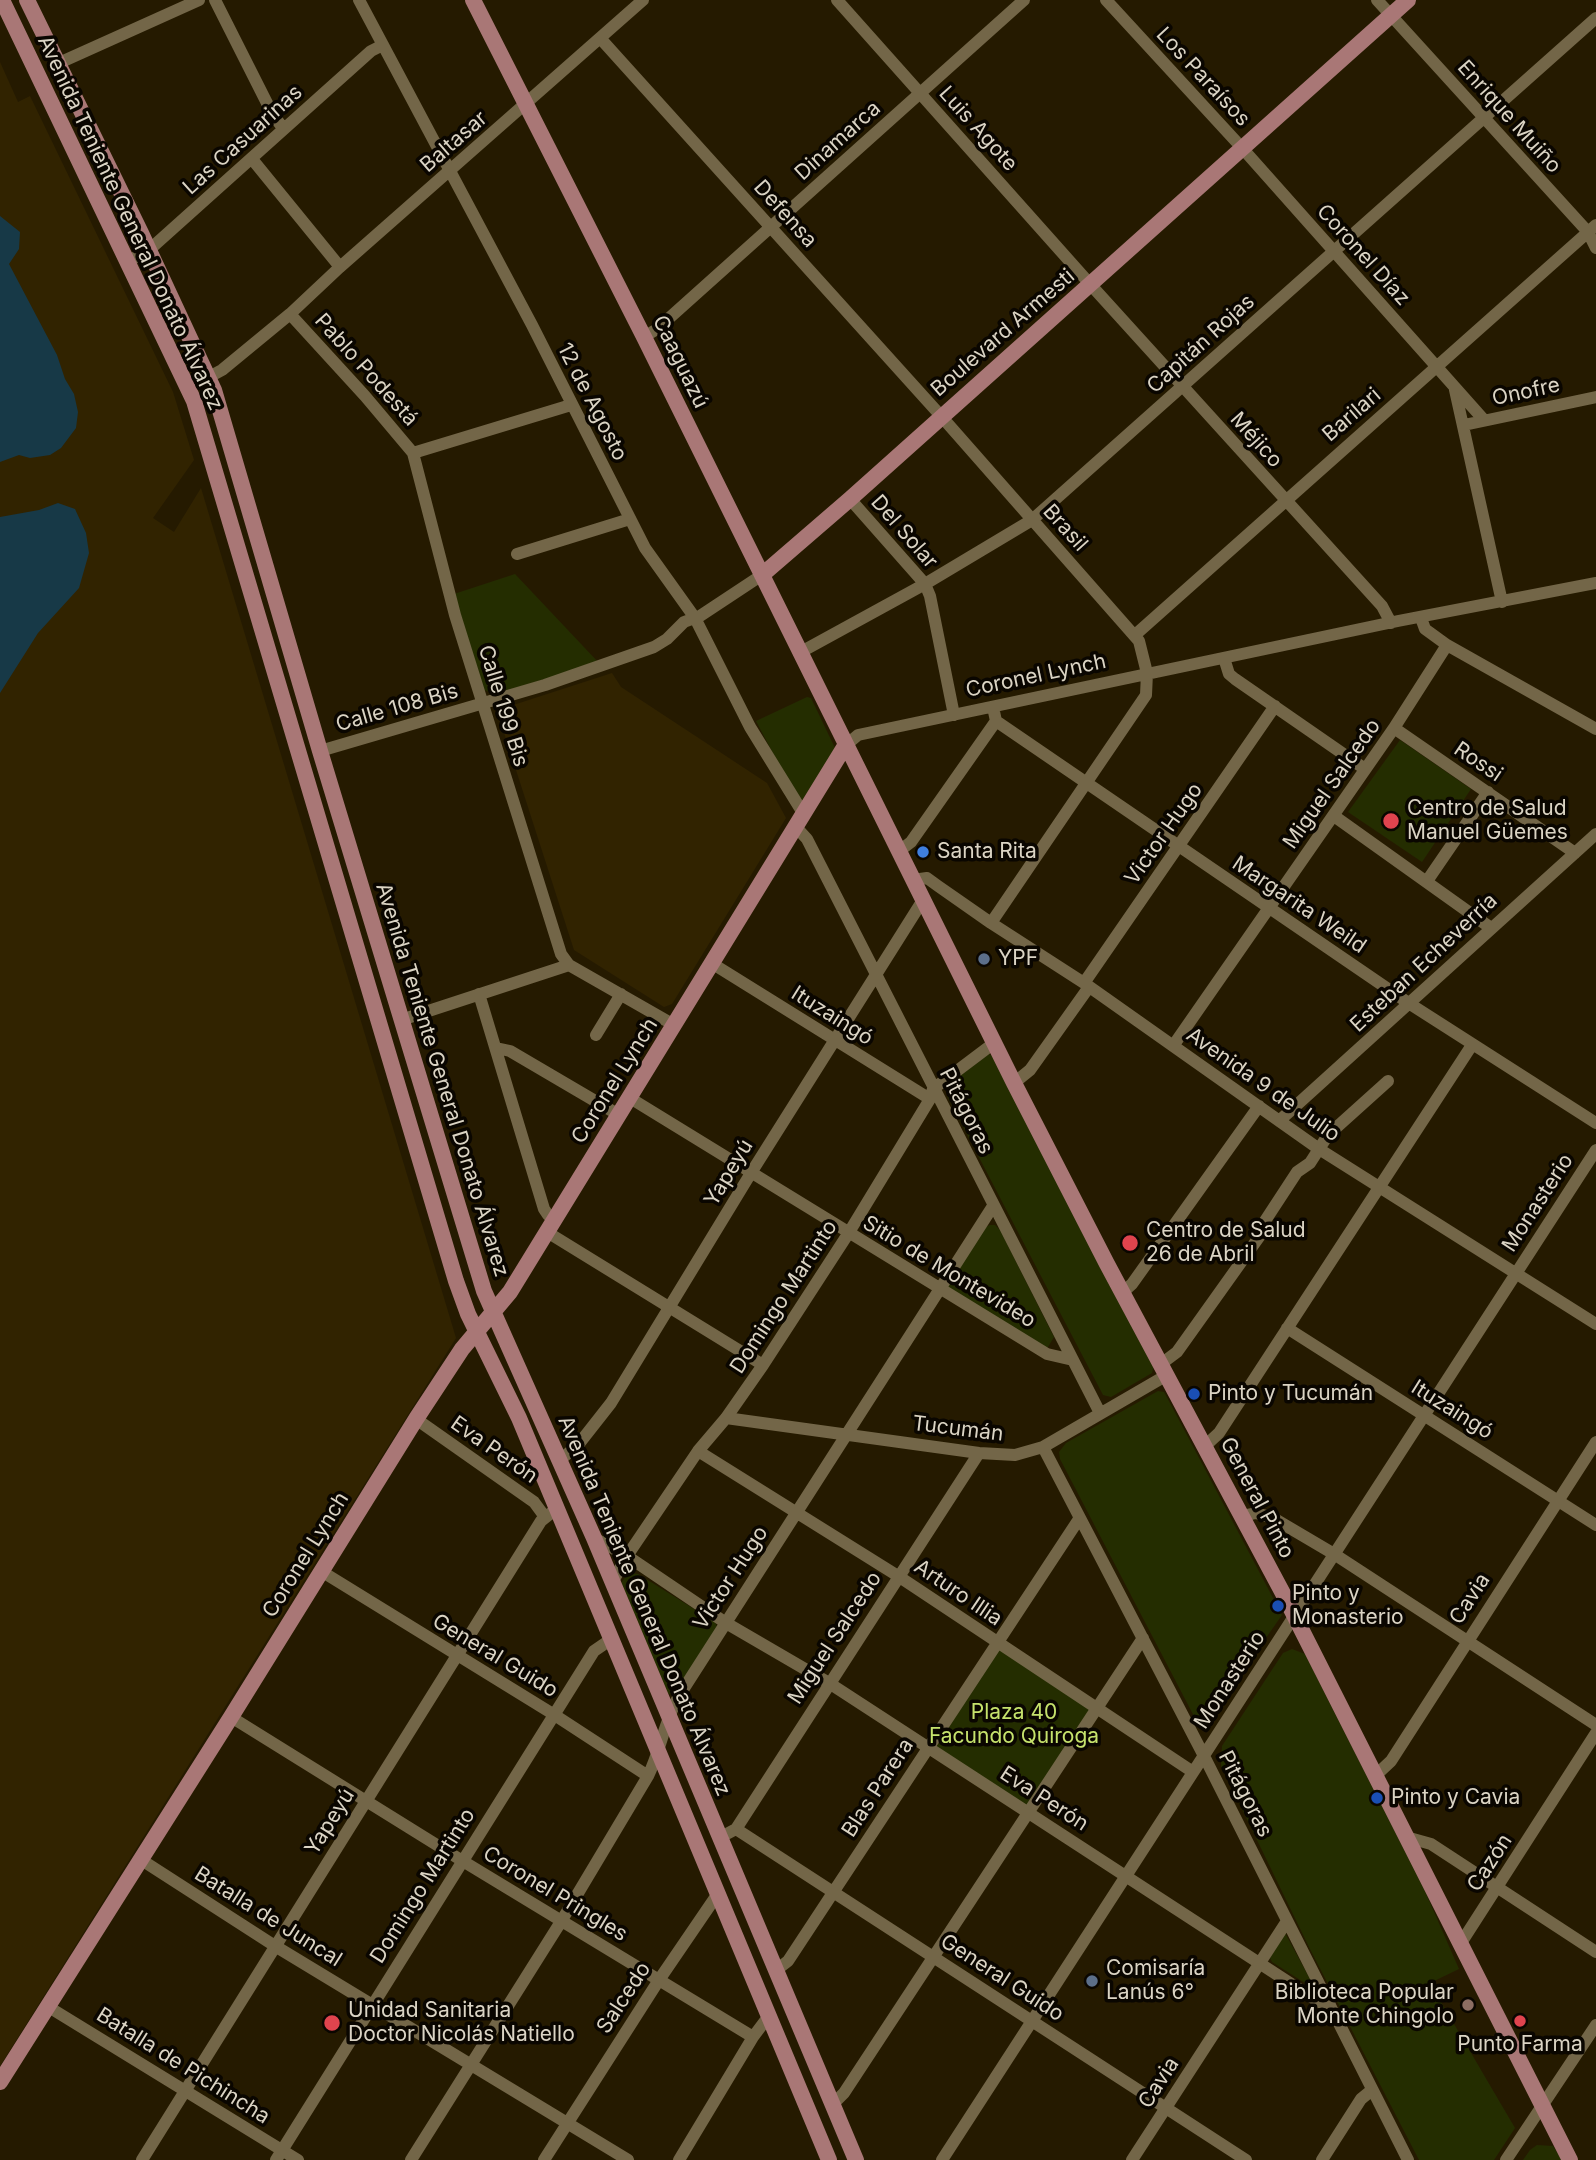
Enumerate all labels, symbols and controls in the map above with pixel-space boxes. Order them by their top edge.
street label: Los Paraísos [1151,22,1255,132]
street label: Avenida Teniente General Donato Álvarez [32,32,228,414]
street label: Enrique Muiño [1452,55,1566,179]
street label: Las Casuarinas [178,80,308,200]
street label: Luis Agote [933,81,1023,177]
street label: Dinamarca [790,96,886,186]
street label: Baltasar [415,106,493,178]
street label: Defensa [748,175,822,253]
street label: Coronel Díaz [1311,199,1415,311]
street label: Boulevard Armesti [926,264,1080,402]
street label: Capitán Rojas [1142,289,1260,399]
street label: Pablo Podestá [309,309,423,431]
street label: Caaguazú [647,312,713,412]
street label: 12 de Agosto [552,339,632,465]
street label: Onofre [1490,373,1562,411]
street label: Barilari [1318,383,1386,447]
street label: Méjico [1225,407,1287,473]
street label: Del Solar [865,490,943,574]
street label: Brasil [1037,499,1093,557]
street label: Calle 199 Bis [473,642,533,770]
street label: Coronel Lynch [964,649,1108,703]
street label: Calle 108 Bis [333,679,461,737]
street label: Miguel Salcedo [1278,714,1386,854]
street label: Rossi [1449,737,1507,787]
street label: Victor Hugo [1120,778,1208,890]
place label: Centro de Salud Manuel Güemes [1407,796,1568,846]
marker: Centro de Salud Manuel Güemes [1381,811,1401,831]
place label: Santa Rita [937,839,1037,865]
marker: Santa Rita [915,844,931,860]
street label: Margarita Weild [1227,851,1371,959]
street label: Avenida Teniente General Donato Álvarez [370,880,514,1280]
street label: Esteban Echeverría [1345,888,1503,1038]
place label: YPF [998,946,1038,972]
marker: YPF [976,951,992,967]
street label: Ituzaingó [786,981,878,1051]
street label: Coronel Lynch [566,1014,664,1148]
street label: Avenida 9 de Julio [1181,1023,1345,1147]
street label: Pitágoras [934,1064,998,1158]
street label: Yapeyú [699,1135,759,1211]
street label: Monasterio [1497,1149,1579,1257]
street label: Sitio de Montevideo [858,1210,1040,1334]
street label: Domingo Martinto [725,1216,843,1378]
place label: Centro de Salud 26 de Abril [1146,1218,1306,1268]
marker: Centro de Salud 26 de Abril [1120,1233,1140,1253]
street label: Ituzaingó [1406,1375,1498,1445]
place label: Pinto y Tucumán [1208,1381,1373,1407]
marker: Pinto y Tucumán [1186,1386,1202,1402]
street label: Eva Perón [446,1411,542,1489]
street label: Tucumán [911,1411,1005,1447]
street label: Avenida Teniente General Donato Álvarez [552,1412,736,1800]
street label: General Pinto [1215,1433,1299,1563]
street label: Coronel Lynch [257,1488,355,1622]
street label: Victor Hugo [688,1522,774,1634]
street label: Arturo Illia [909,1554,1007,1632]
street label: Miguel Salcedo [783,1567,887,1709]
street label: Cavia [1444,1569,1496,1629]
place label: Pinto y Monasterio [1292,1581,1404,1631]
marker: Pinto y Monasterio [1270,1598,1286,1614]
street label: General Guido [428,1609,562,1703]
street label: Monasterio [1189,1626,1271,1734]
park label: Plaza 40 Facundo Quiroga [929,1700,1099,1750]
street label: Blas Parera [837,1734,919,1842]
street label: Pitágoras [1213,1747,1277,1841]
street label: Eva Perón [995,1761,1093,1837]
street label: Yapeyú [300,1784,360,1860]
place label: Pinto y Cavia [1391,1785,1520,1811]
marker: Pinto y Cavia [1369,1790,1385,1806]
street label: Domingo Martinto [365,1804,481,1968]
street label: Cazón [1462,1830,1518,1896]
street label: Coronel Pringles [478,1841,632,1947]
street label: Batalla de Juncal [190,1862,346,1972]
street label: General Guido [936,1929,1068,2027]
place label: Comisaría Lanús 6° [1106,1956,1205,2006]
street label: Salcedo [592,1958,656,2038]
marker: Comisaría Lanús 6° [1084,1973,1100,1989]
place label: Biblioteca Popular Monte Chingolo [1275,1980,1454,2030]
marker: Biblioteca Popular Monte Chingolo [1460,1997,1476,2013]
place label: Unidad Sanitaria Doctor Nicolás Natiello [348,1998,575,2048]
street label: Batalla de Pichincha [92,2002,274,2130]
marker: Unidad Sanitaria Doctor Nicolás Natiello [322,2013,342,2033]
marker: Punto Farma [1512,2013,1528,2029]
place label: Punto Farma [1457,2032,1583,2058]
street label: Cavia [1133,2053,1185,2113]

